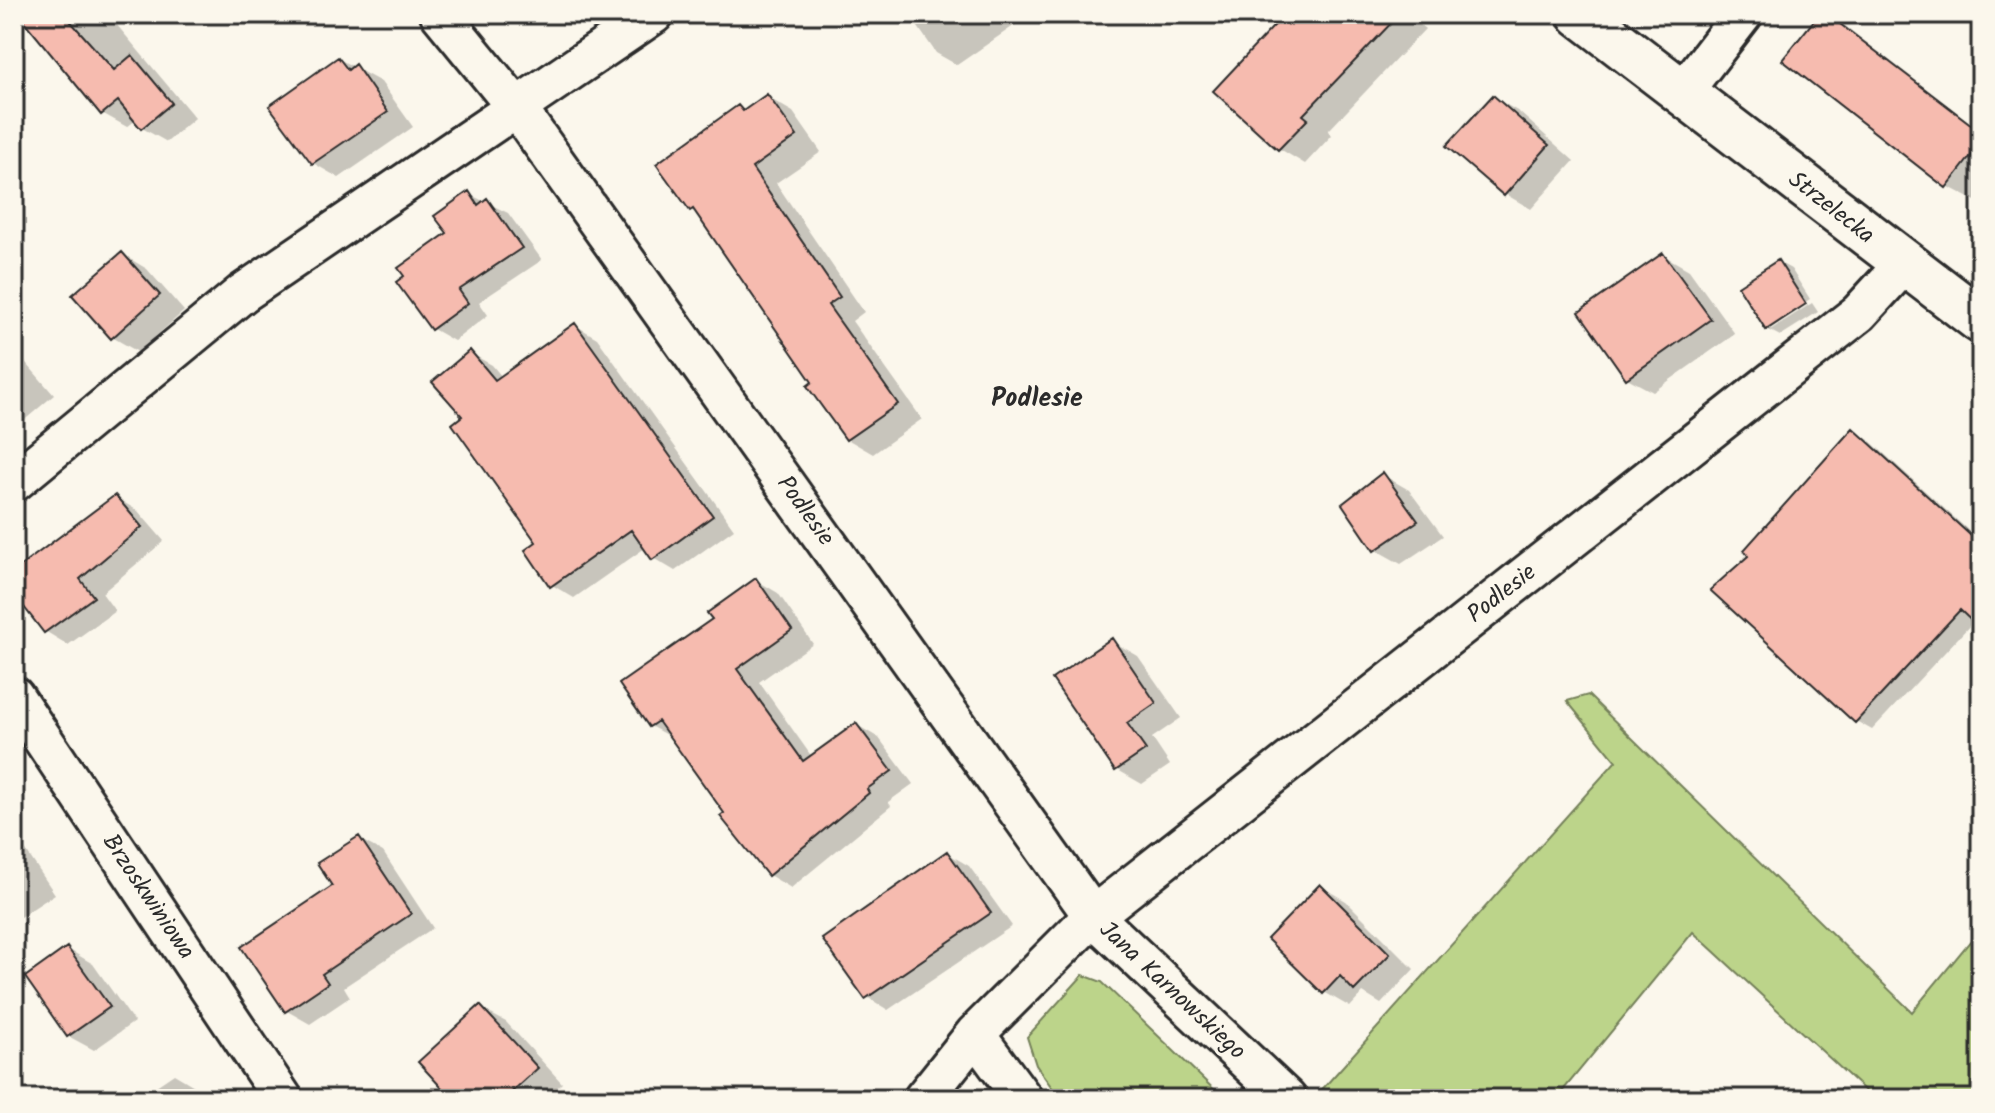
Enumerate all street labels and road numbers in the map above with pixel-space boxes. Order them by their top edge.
street label: Strzelecka [1779,161,1883,255]
street label: Podlesie [766,467,844,555]
street label: Podlesie [1459,554,1545,634]
street label: Brzoskwiniowa [91,826,205,968]
street label: Jana Karnowskiego [1089,912,1255,1070]

